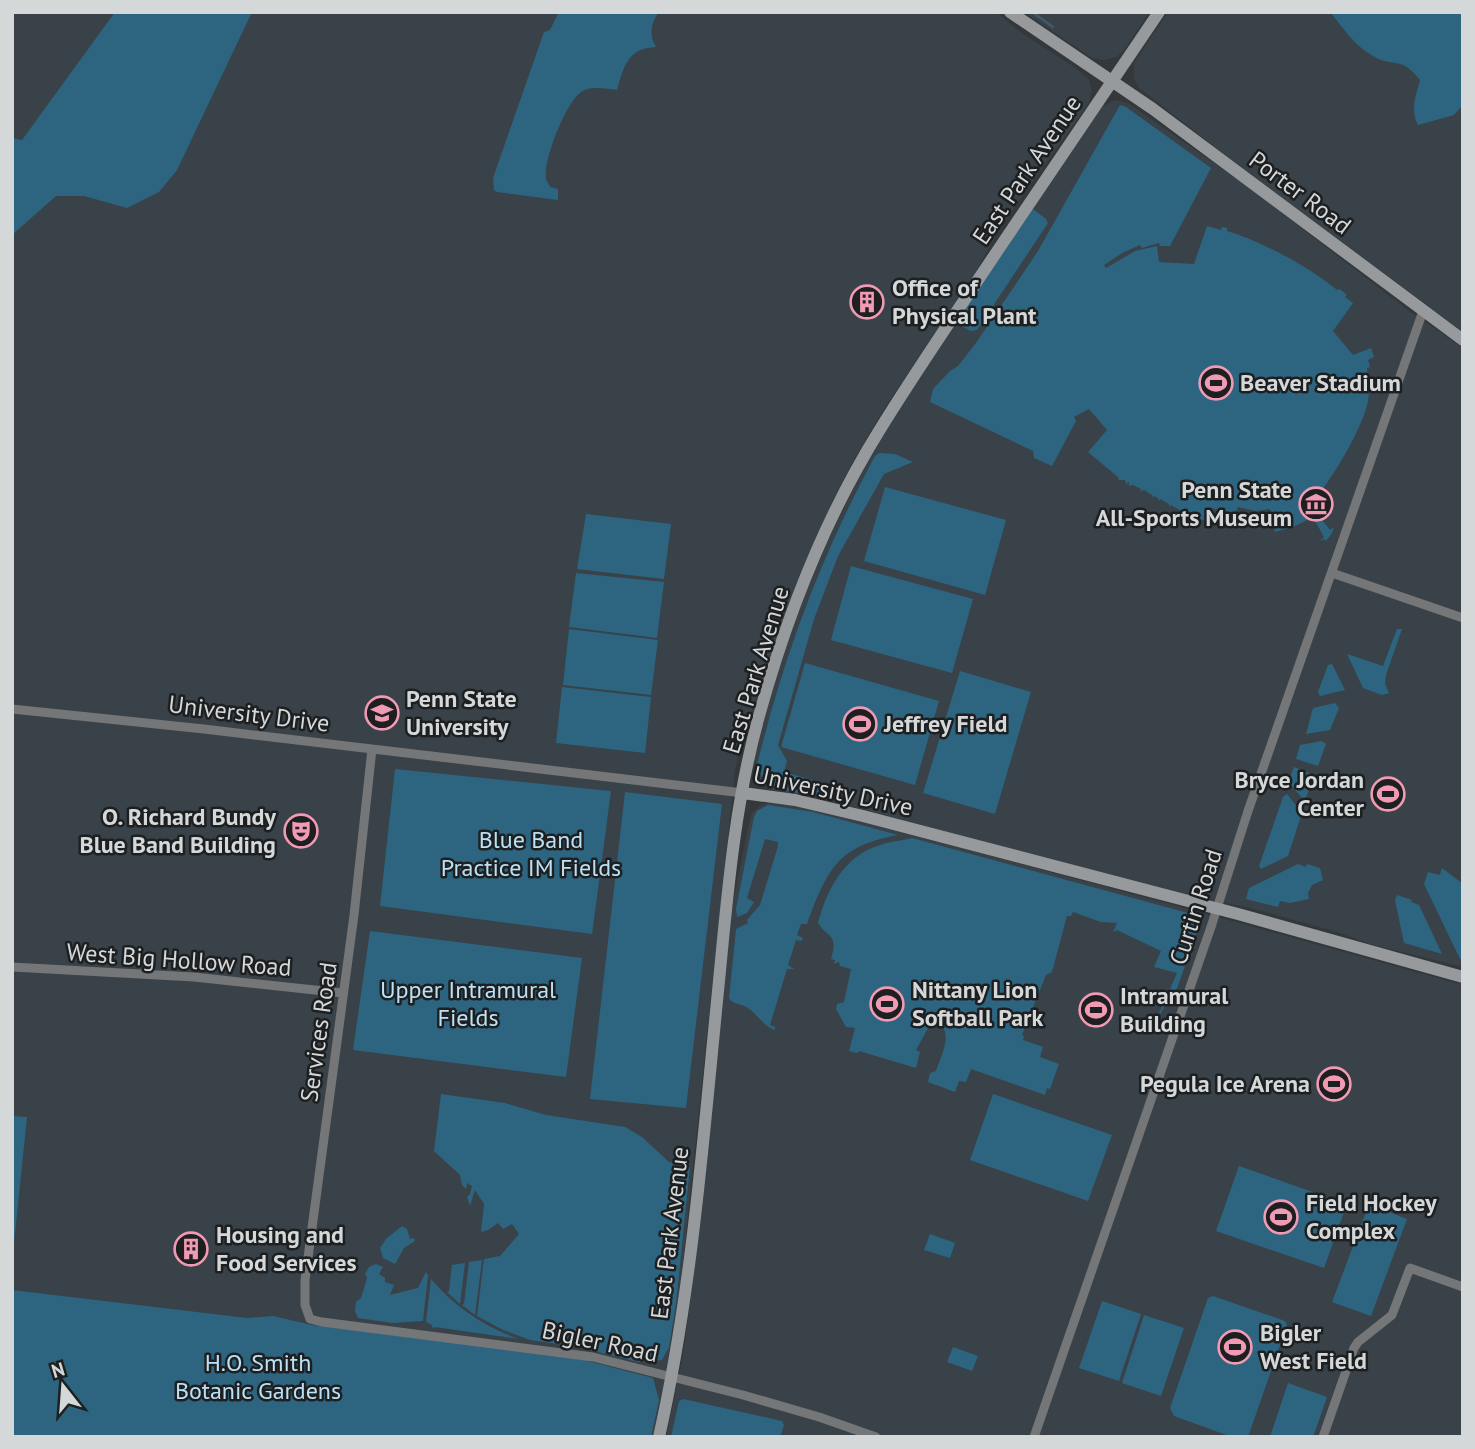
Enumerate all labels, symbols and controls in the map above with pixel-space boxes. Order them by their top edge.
street label: East Park Avenue [965,89,1088,250]
street label: Porter Road [1243,144,1357,241]
place label: Office of Physical Plant [892,272,1037,331]
building icon: Office of Physical Plant [848,283,886,321]
sports icon: Beaver Stadium [1197,364,1235,402]
place label: Beaver Stadium [1240,367,1401,398]
place label: Penn State All-Sports Museum [1096,474,1292,533]
museum icon: Penn State All-Sports Museum [1297,485,1335,523]
street label: East Park Avenue [715,582,796,757]
place label: Penn State University [406,683,517,742]
street label: University Drive [167,688,331,739]
school or university icon: Penn State University [363,694,401,732]
sports icon: Jeffrey Field [841,705,879,743]
place label: Jeffrey Field [883,708,1007,739]
street label: University Drive [751,759,916,823]
place label: Bryce Jordan Center [1235,764,1365,823]
sports icon: Bryce Jordan Center [1369,775,1407,813]
place label: O. Richard Bundy Blue Band Building [79,801,277,860]
theatre icon: O. Richard Bundy Blue Band Building [282,812,320,850]
park label: Blue Band Practice IM Fields [441,824,621,883]
street label: Curtin Road [1162,845,1229,969]
street label: West Big Hollow Road [66,936,293,983]
street label: Services Road [293,960,344,1104]
park label: Upper Intramural Fields [380,974,556,1033]
place label: Nittany Lion Softball Park [912,974,1044,1033]
place label: Intramural Building [1120,980,1229,1039]
sports icon: Nittany Lion Softball Park [868,985,906,1023]
sports icon: Intramural Building [1077,991,1115,1029]
sports icon: Pegula Ice Arena [1315,1065,1353,1103]
place label: Pegula Ice Arena [1140,1068,1310,1099]
street label: East Park Avenue [644,1145,695,1321]
place label: Field Hockey Complex [1306,1187,1437,1246]
sports icon: Field Hockey Complex [1262,1198,1300,1236]
place label: Housing and Food Services [216,1219,357,1278]
building icon: Housing and Food Services [172,1230,210,1268]
street label: Bigler Road [539,1314,661,1369]
place label: Bigler West Field [1260,1317,1367,1376]
sports icon: Bigler West Field [1216,1328,1254,1366]
park label: H.O. Smith Botanic Gardens [175,1347,341,1406]
north arrow [28,1351,98,1421]
text: N [49,1356,68,1383]

